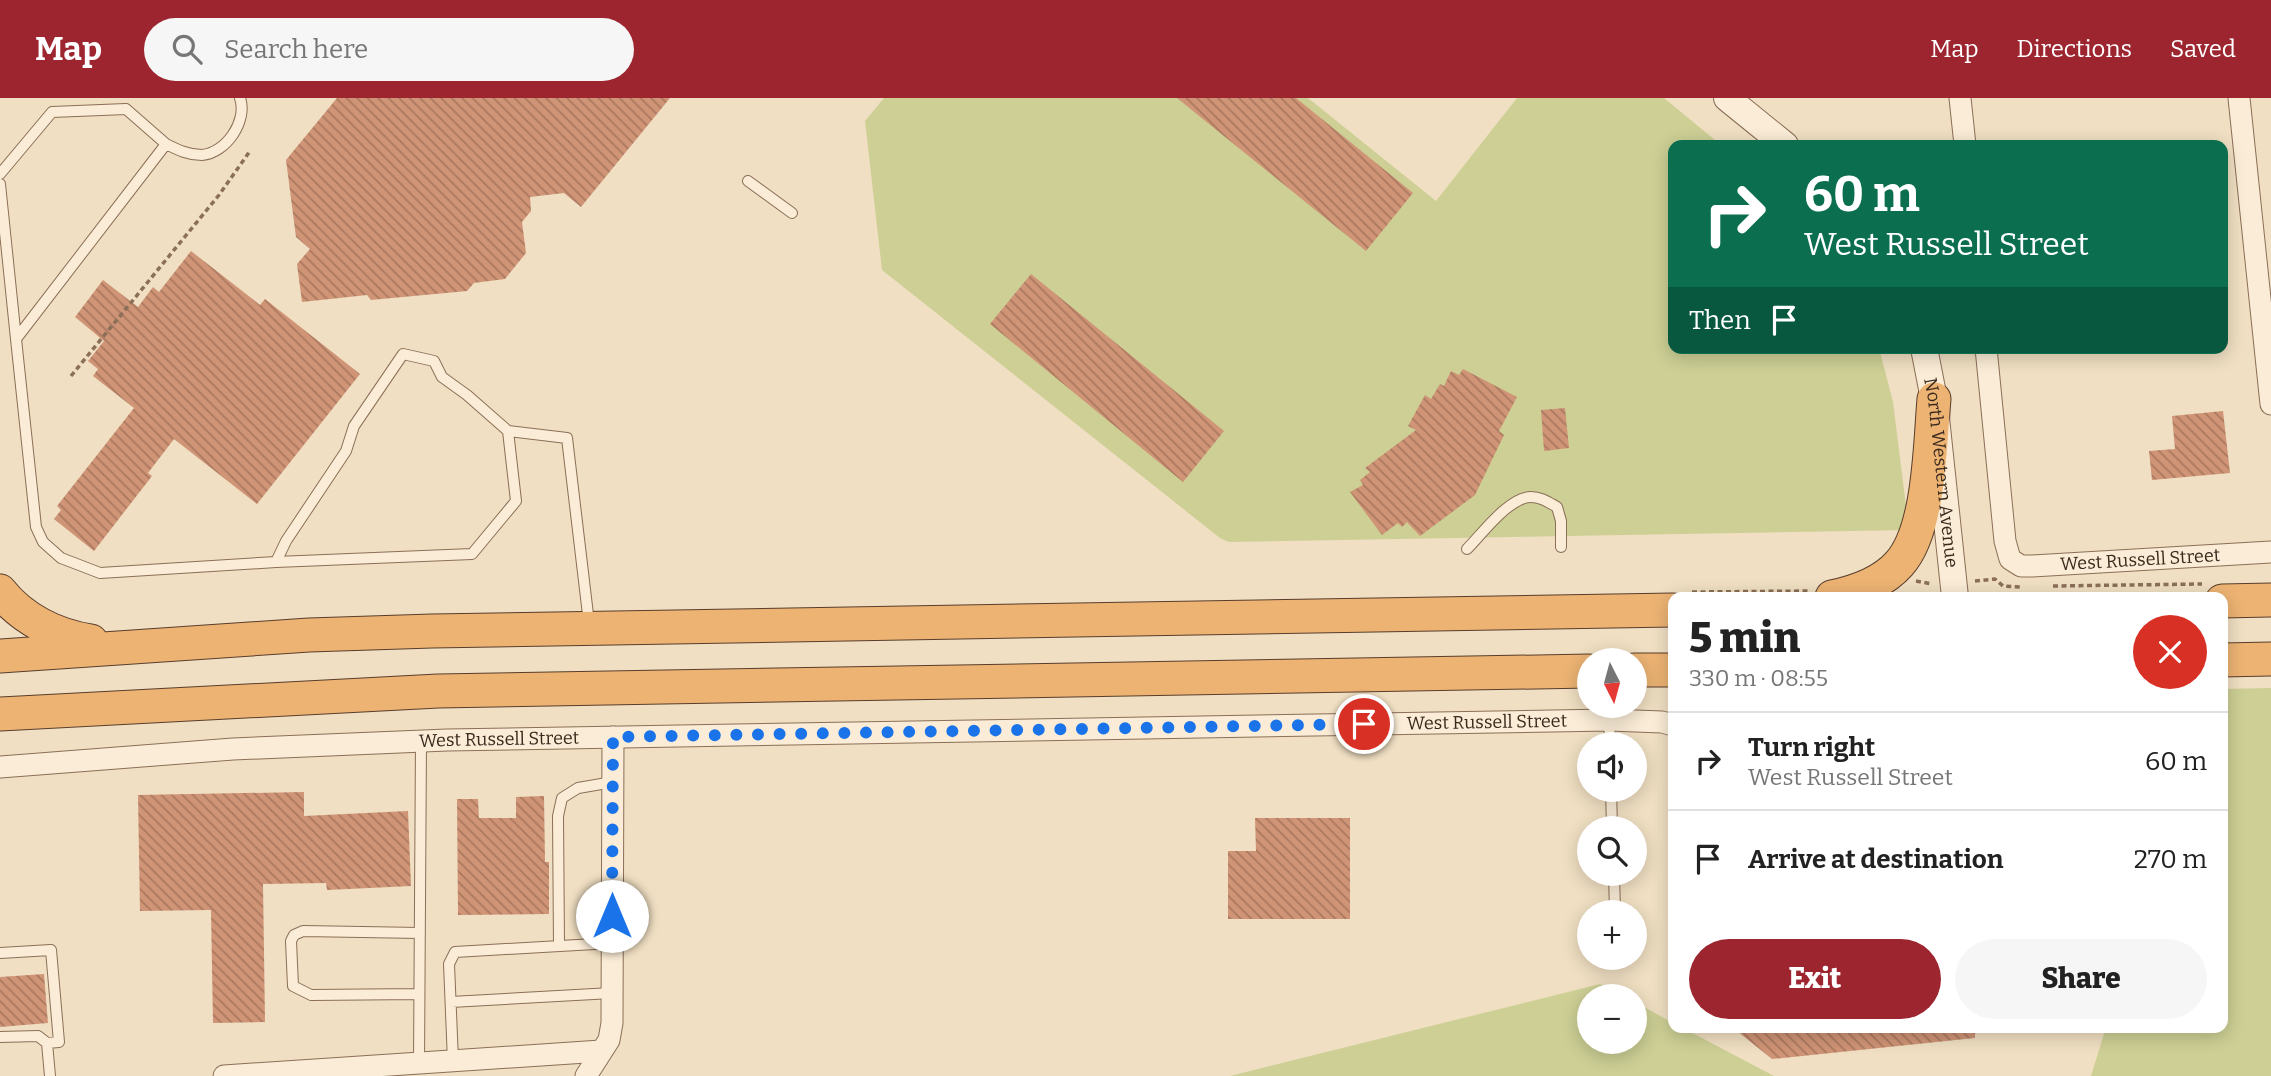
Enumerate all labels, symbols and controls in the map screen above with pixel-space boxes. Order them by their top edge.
search box [144,18,634,81]
text: Map [35,29,102,69]
icon: search [168,30,206,68]
text: Search here [224,34,368,65]
text: Map [1930,35,1979,63]
text: Directions [2017,35,2132,63]
text: Saved [2170,35,2236,63]
text: 60 m [1804,165,1920,224]
icon: right [1689,168,1780,259]
text: West Russell Street [1804,225,2089,263]
icon: arrive [1765,301,1803,339]
text: Then [1689,305,1751,336]
street label: North Western Avenue [1919,376,1963,569]
street label: West Russell Street [2059,544,2221,575]
text: 5 min [1689,613,1800,663]
button: close [2133,615,2207,689]
north arrow [1577,648,1647,718]
map controls [1577,648,1647,1054]
text: 330 m · 08:55 [1689,664,1828,692]
pin [1334,694,1394,754]
icon: arrive [1345,705,1383,743]
street label: West Russell Street [1407,710,1568,734]
street label: West Russell Street [418,727,580,752]
button: sound [1577,732,1647,802]
text: Turn right [1748,732,1875,763]
icon: right [1689,742,1727,780]
text: 60 m [2145,746,2207,777]
text: West Russell Street [1748,763,1953,791]
button: search [1577,816,1647,886]
icon: arrive [1689,840,1727,878]
text: Arrive at destination [1748,844,2003,875]
text: 270 m [2134,844,2207,875]
position arrow [575,879,649,953]
button: + [1577,900,1647,970]
button: Exit [1689,939,1941,1019]
button: Share [1955,939,2207,1019]
button: − [1577,984,1647,1054]

